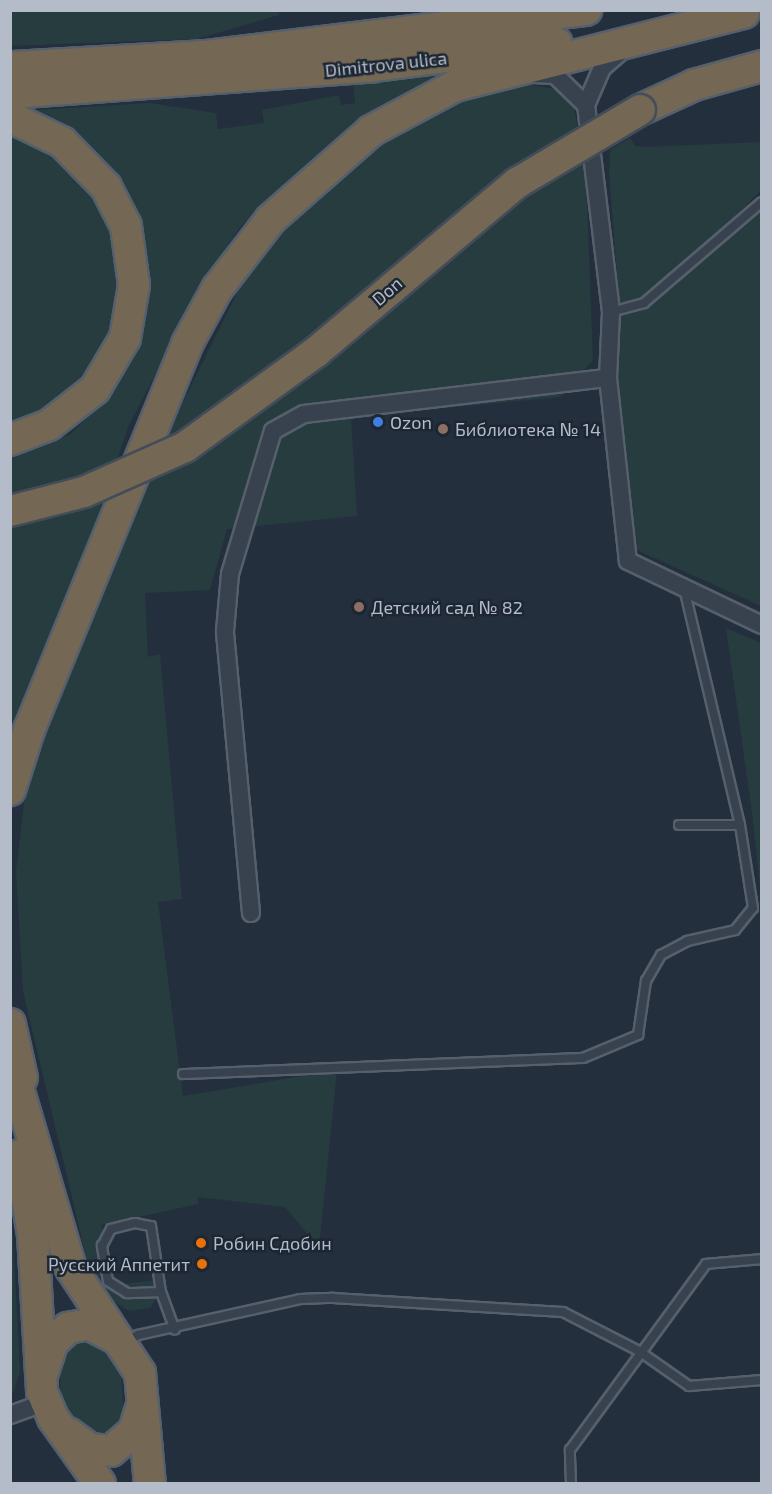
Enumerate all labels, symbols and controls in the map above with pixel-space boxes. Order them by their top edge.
street label: Dimitrova ulica [324,47,448,81]
street label: Don [368,272,406,310]
place label: Ozon [390,411,432,433]
marker: Ozon [371,415,385,429]
place label: Библиотека № 14 [455,418,601,440]
marker: Библиотека № 14 [436,422,450,436]
place label: Детский сад № 82 [371,596,523,618]
marker: Детский сад № 82 [352,600,366,614]
place label: Робин Сдобин [213,1232,332,1254]
marker: Робин Сдобин [194,1236,208,1250]
place label: Русский Аппетит [48,1253,190,1275]
marker: Русский Аппетит [195,1257,209,1271]

